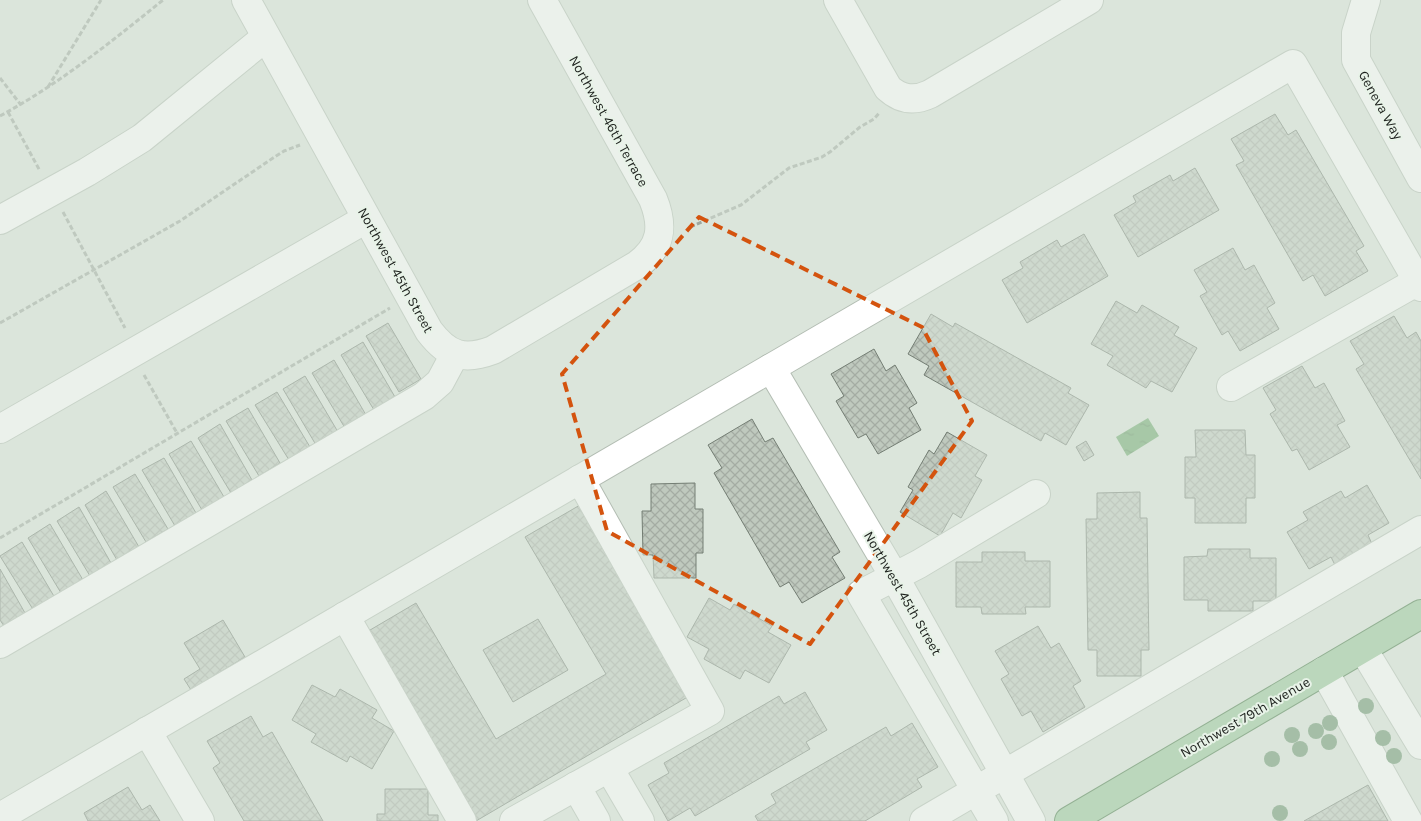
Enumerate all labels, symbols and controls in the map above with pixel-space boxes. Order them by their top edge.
street label: Northwest 46th Terrace [565,53,652,190]
street label: Geneva Way [1355,68,1407,143]
street label: Northwest 45th Street [354,205,437,336]
street label: Northwest 45th Street [860,528,945,658]
street label: Northwest 79th Avenue [1177,673,1313,762]

